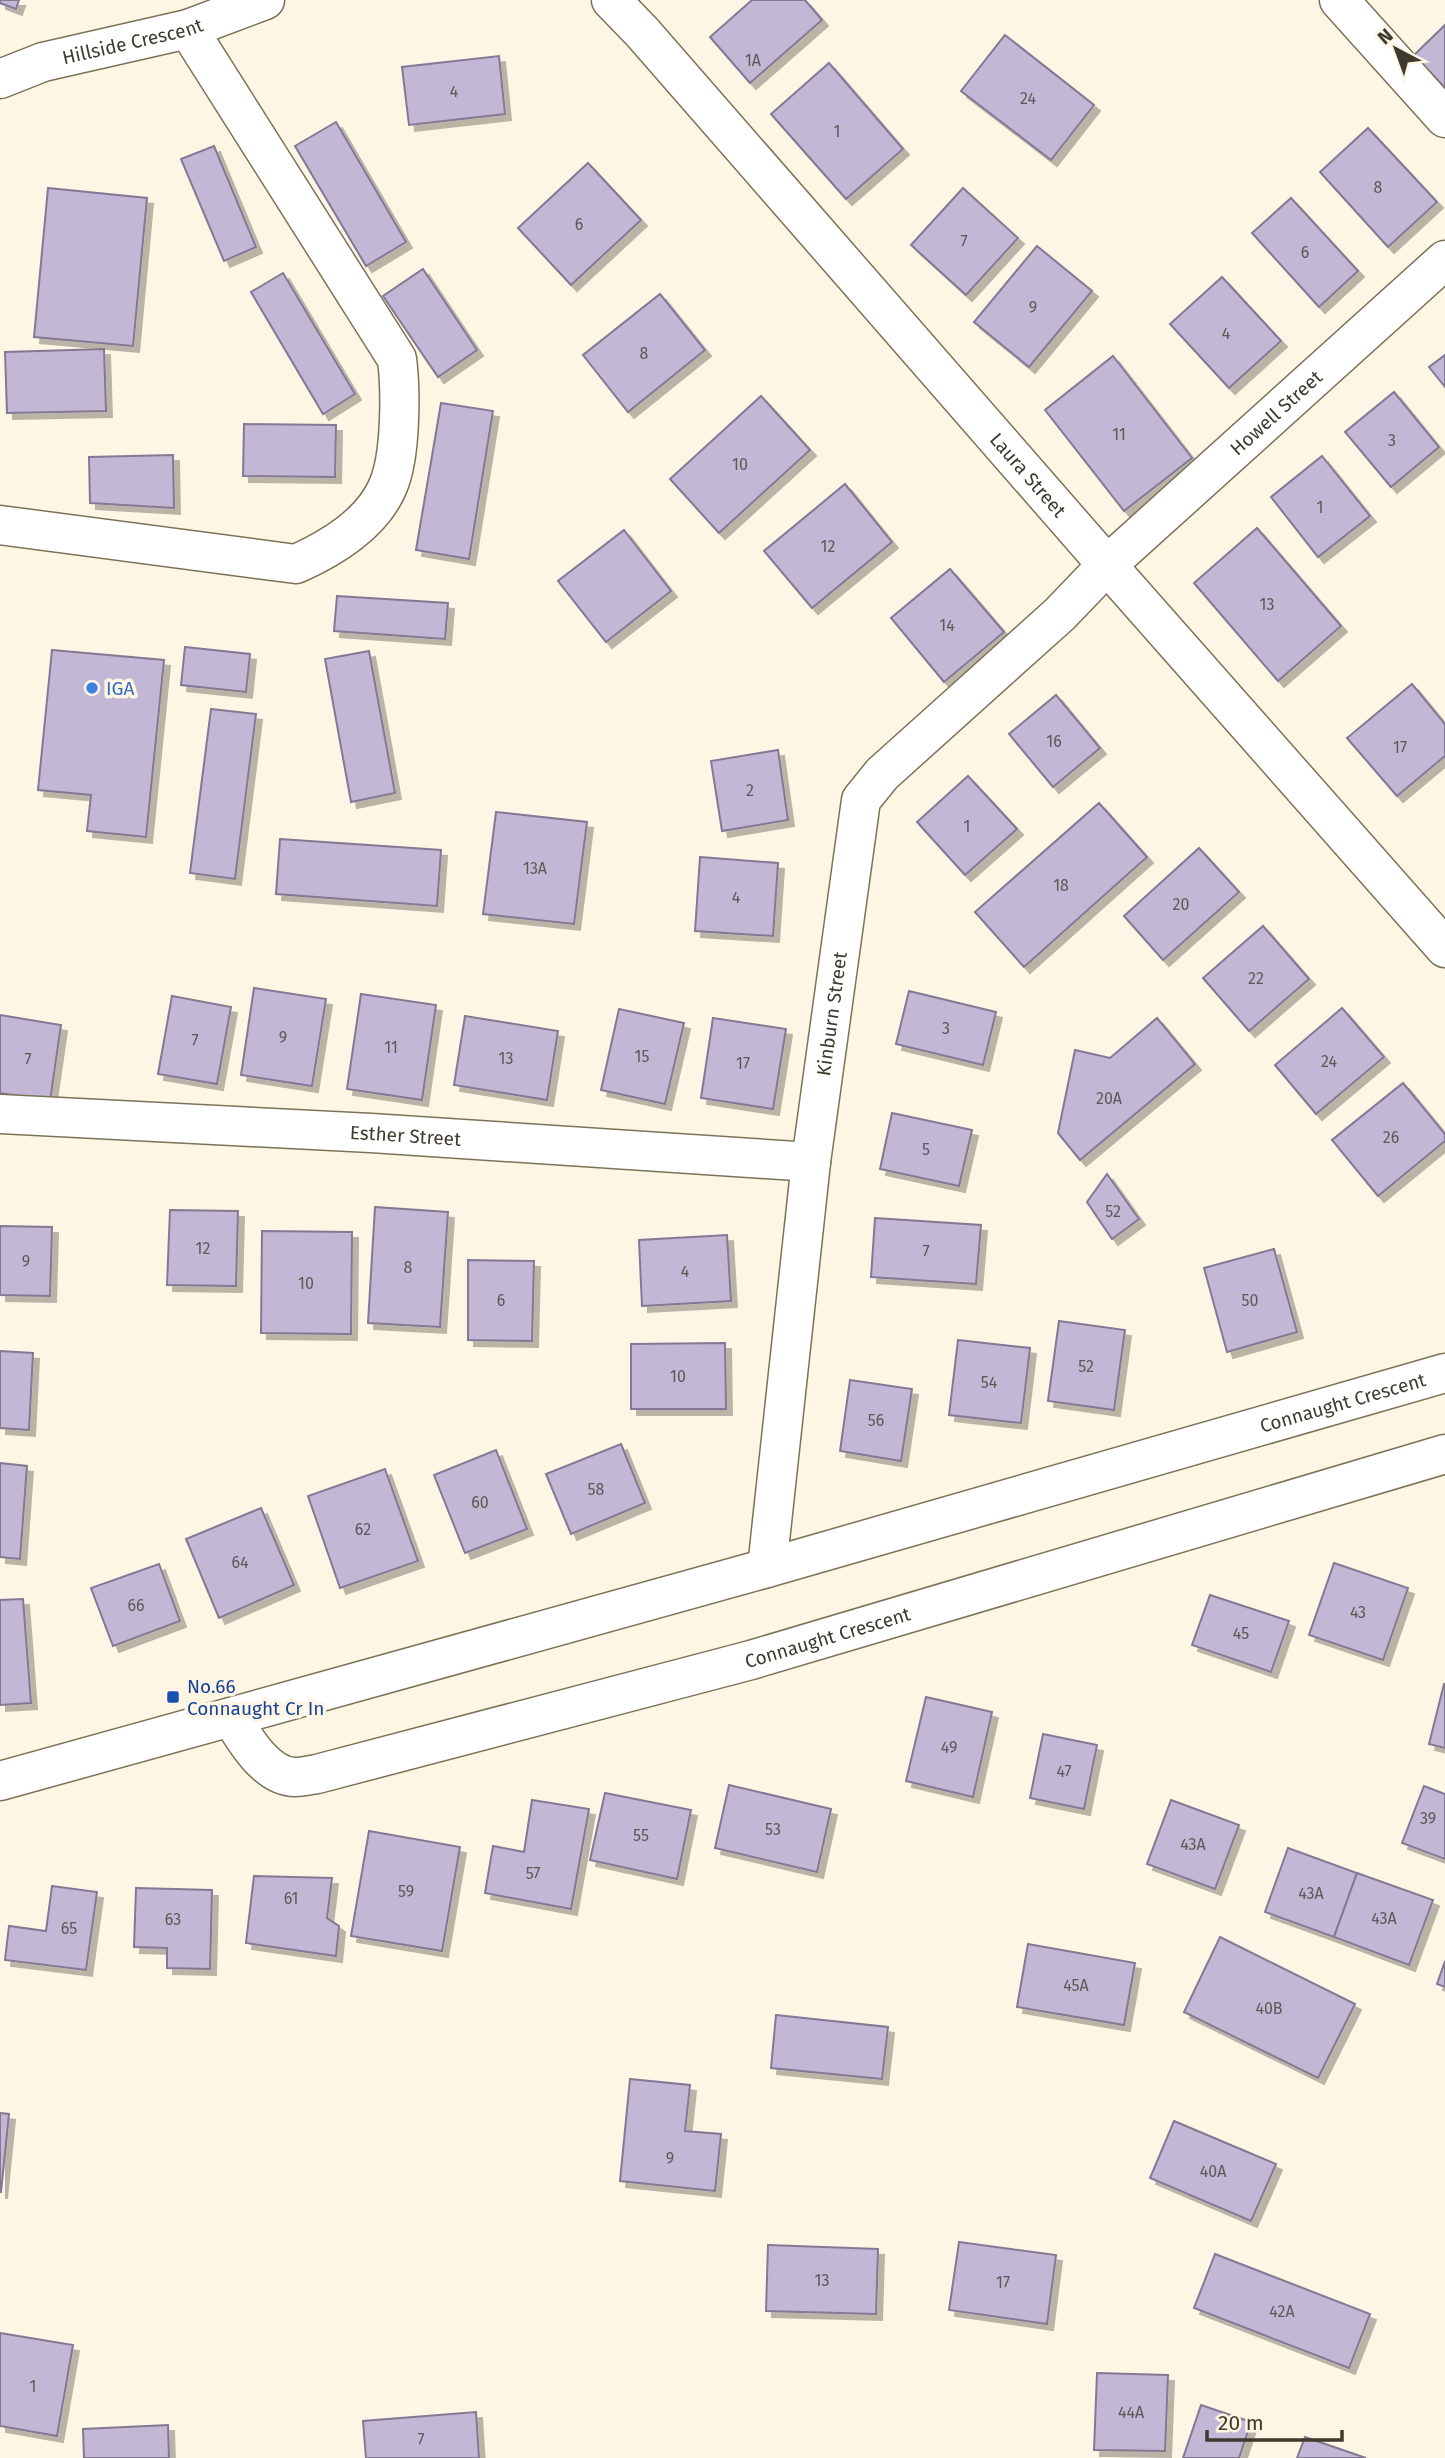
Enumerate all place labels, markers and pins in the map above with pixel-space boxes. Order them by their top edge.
place label: IGA [106,677,135,700]
marker: IGA [84,680,100,696]
place label: No.66 Connaught Cr In [187,1675,324,1720]
marker: No.66 Connaught Cr In [165,1689,181,1705]

